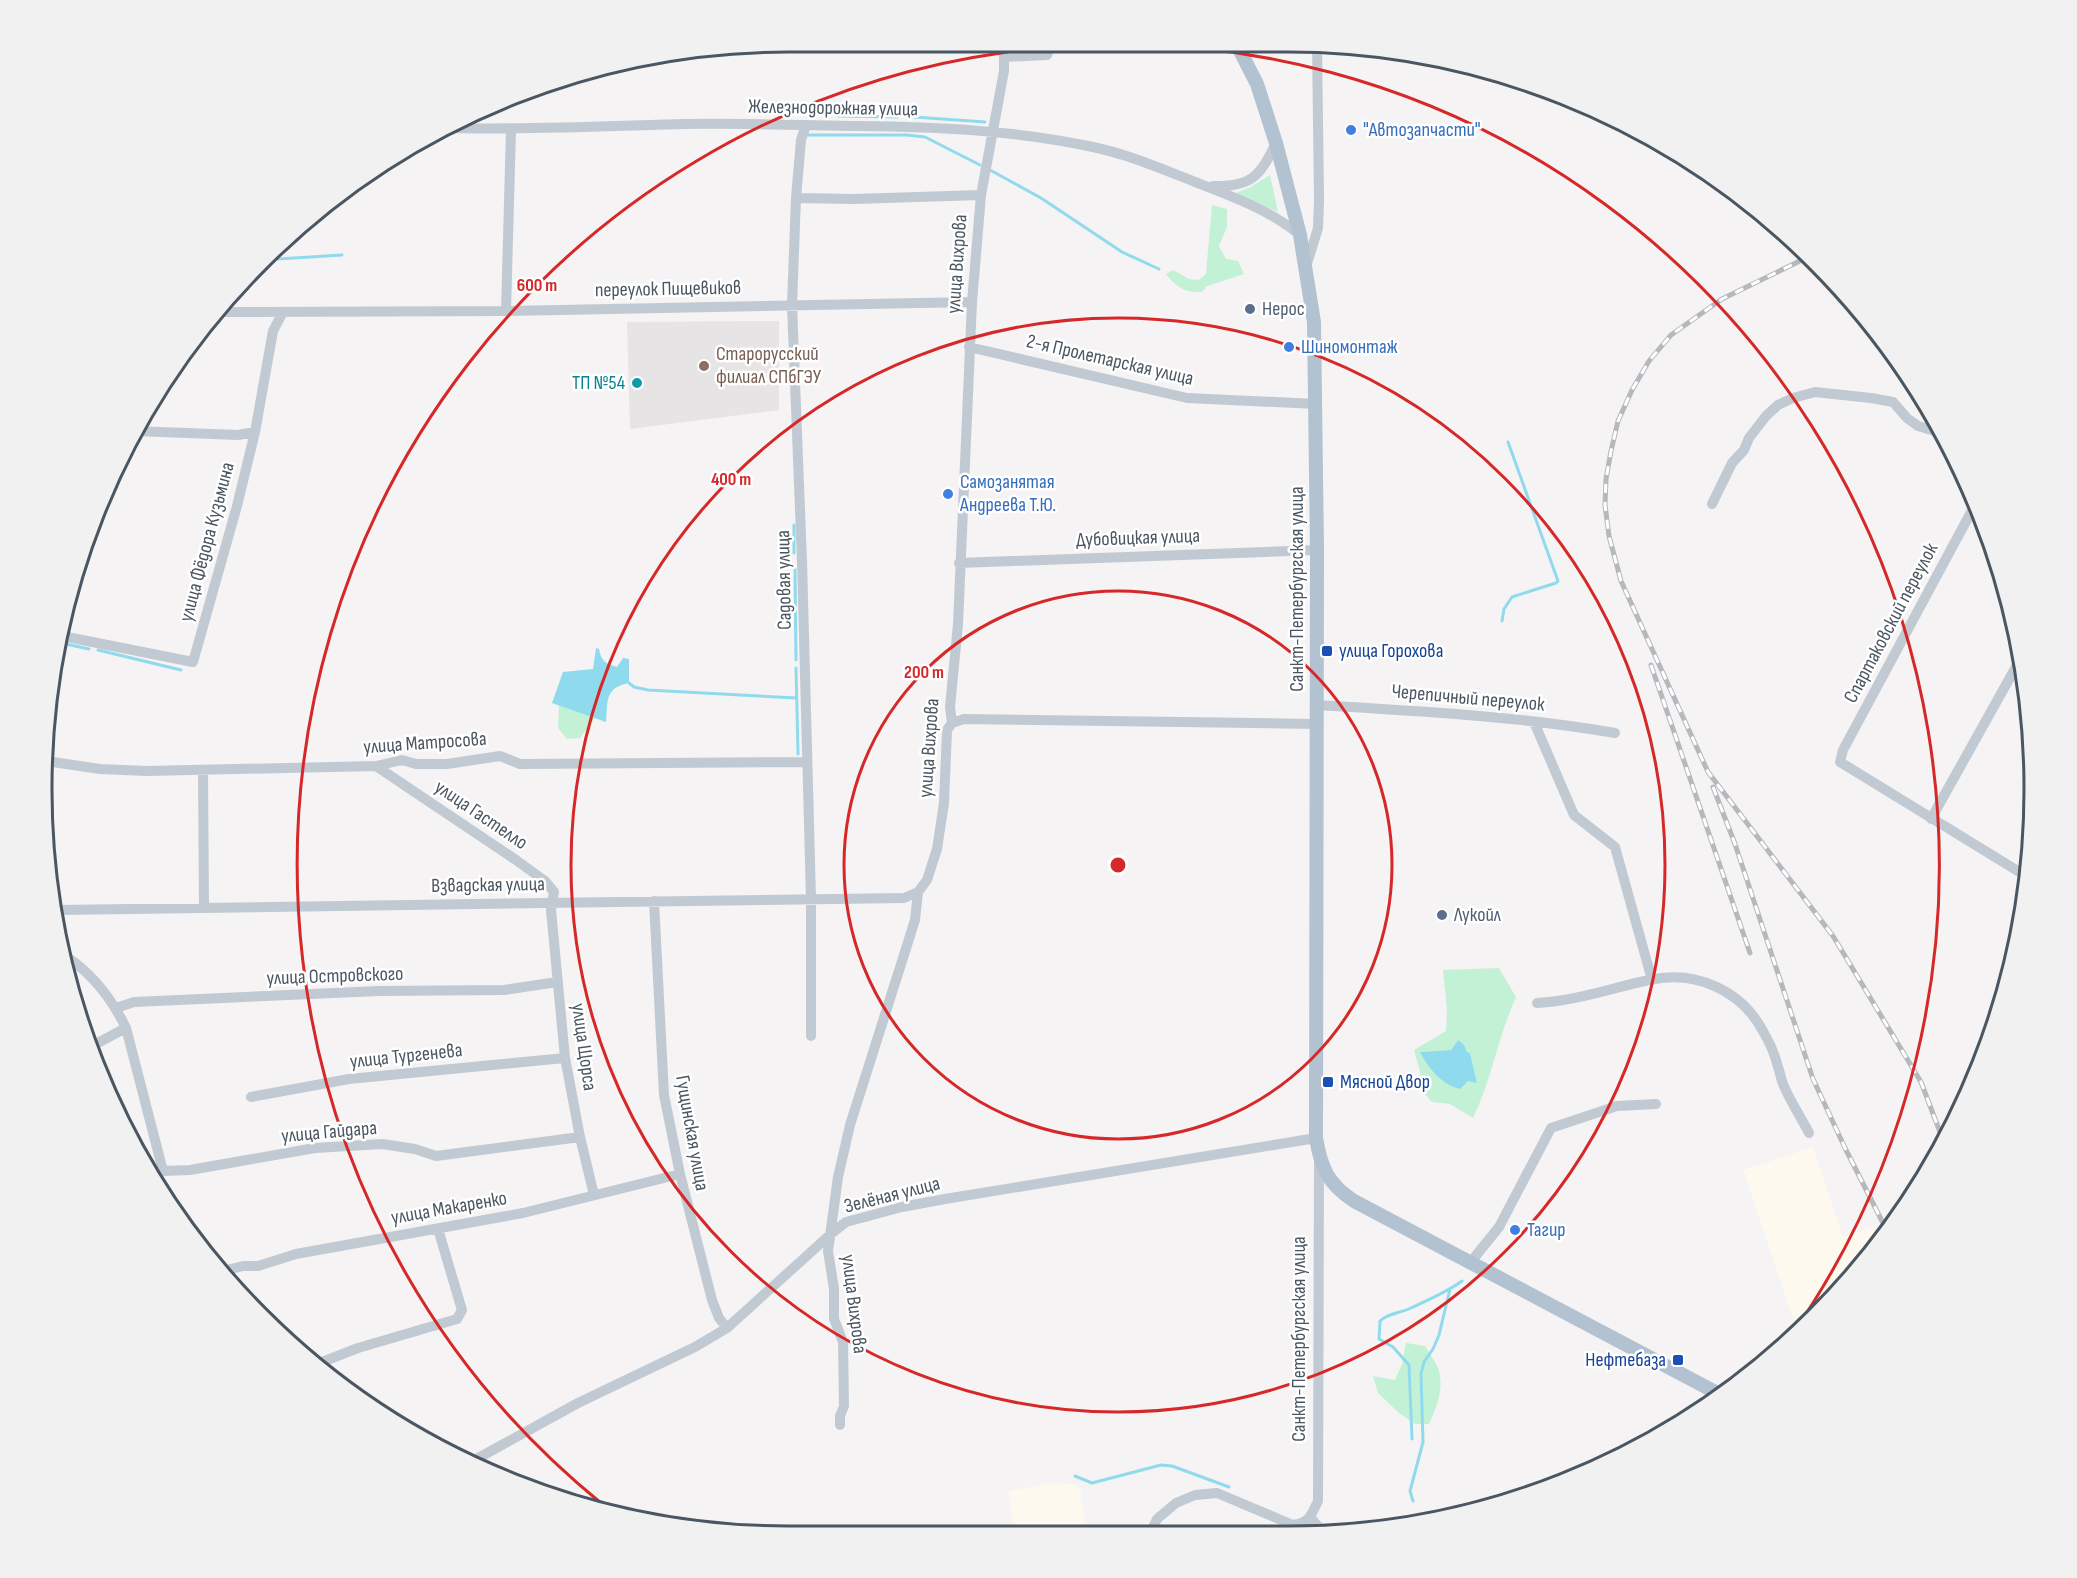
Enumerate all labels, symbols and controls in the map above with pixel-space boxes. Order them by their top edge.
street label: Железнодорожная улица [748,95,918,121]
place label: "Автозапчасти" [1363,118,1481,142]
marker: "Автозапчасти" [1344,123,1358,137]
street label: улица Вихрова [942,214,972,314]
text: 600 m [517,275,557,296]
street label: переулок Пищевиков [595,276,741,302]
place label: Нерос [1262,297,1305,321]
marker: Нерос [1243,302,1257,316]
street label: 2-я Пролетарская улица [1024,329,1196,391]
place label: Шиномонтаж [1301,335,1398,359]
marker: Шиномонтаж [1282,340,1296,354]
place label: Старорусский филиал СПбГЭУ [716,342,822,389]
marker: Старорусский филиал СПбГЭУ [697,359,711,373]
place label: ТП №54 [572,371,625,395]
marker: ТП №54 [630,376,644,390]
street label: улица Фёдора Кузьмина [174,460,240,624]
text: 400 m [711,469,751,490]
place label: Самозанятая Андреева Т.Ю. [959,470,1056,517]
street label: Санкт-Петербургская улица [1285,486,1309,692]
marker: Самозанятая Андреева Т.Ю. [941,487,955,501]
street label: Дубовицкая улица [1076,524,1200,552]
street label: Садовая улица [771,530,797,630]
street label: Спартаковский переулок [1839,539,1943,707]
place label: улица Горохова [1339,639,1443,663]
marker: улица Горохова [1320,644,1334,658]
text: 200 m [904,662,944,683]
street label: Черепичный переулок [1390,679,1546,717]
street label: улица Вихрова [914,698,944,798]
street label: улица Матросова [363,727,487,759]
street label: улица Гастелло [430,775,532,855]
centre of rings [1108,855,1128,875]
street label: Взвадская улица [431,872,545,898]
place label: Лукойл [1453,903,1501,927]
marker: Лукойл [1435,908,1449,922]
street label: улица Островского [266,962,404,990]
street label: улица Щорса [566,1002,602,1092]
street label: улица Тургенева [349,1038,463,1074]
place label: Мясной Двор [1340,1070,1430,1094]
street label: Гущинская улица [670,1073,714,1193]
marker: Мясной Двор [1321,1075,1335,1089]
street label: улица Гайдара [280,1116,378,1148]
street label: Зелёная улица [842,1171,942,1219]
street label: улица Макаренко [389,1186,509,1230]
place label: Тагир [1527,1218,1566,1242]
marker: Тагир [1508,1223,1522,1237]
street label: Санкт-Петербургская улица [1287,1236,1311,1442]
street label: улица Вихрова [836,1253,872,1355]
place label: Нефтебаза [1585,1348,1666,1372]
marker: Нефтебаза [1671,1353,1685,1367]

